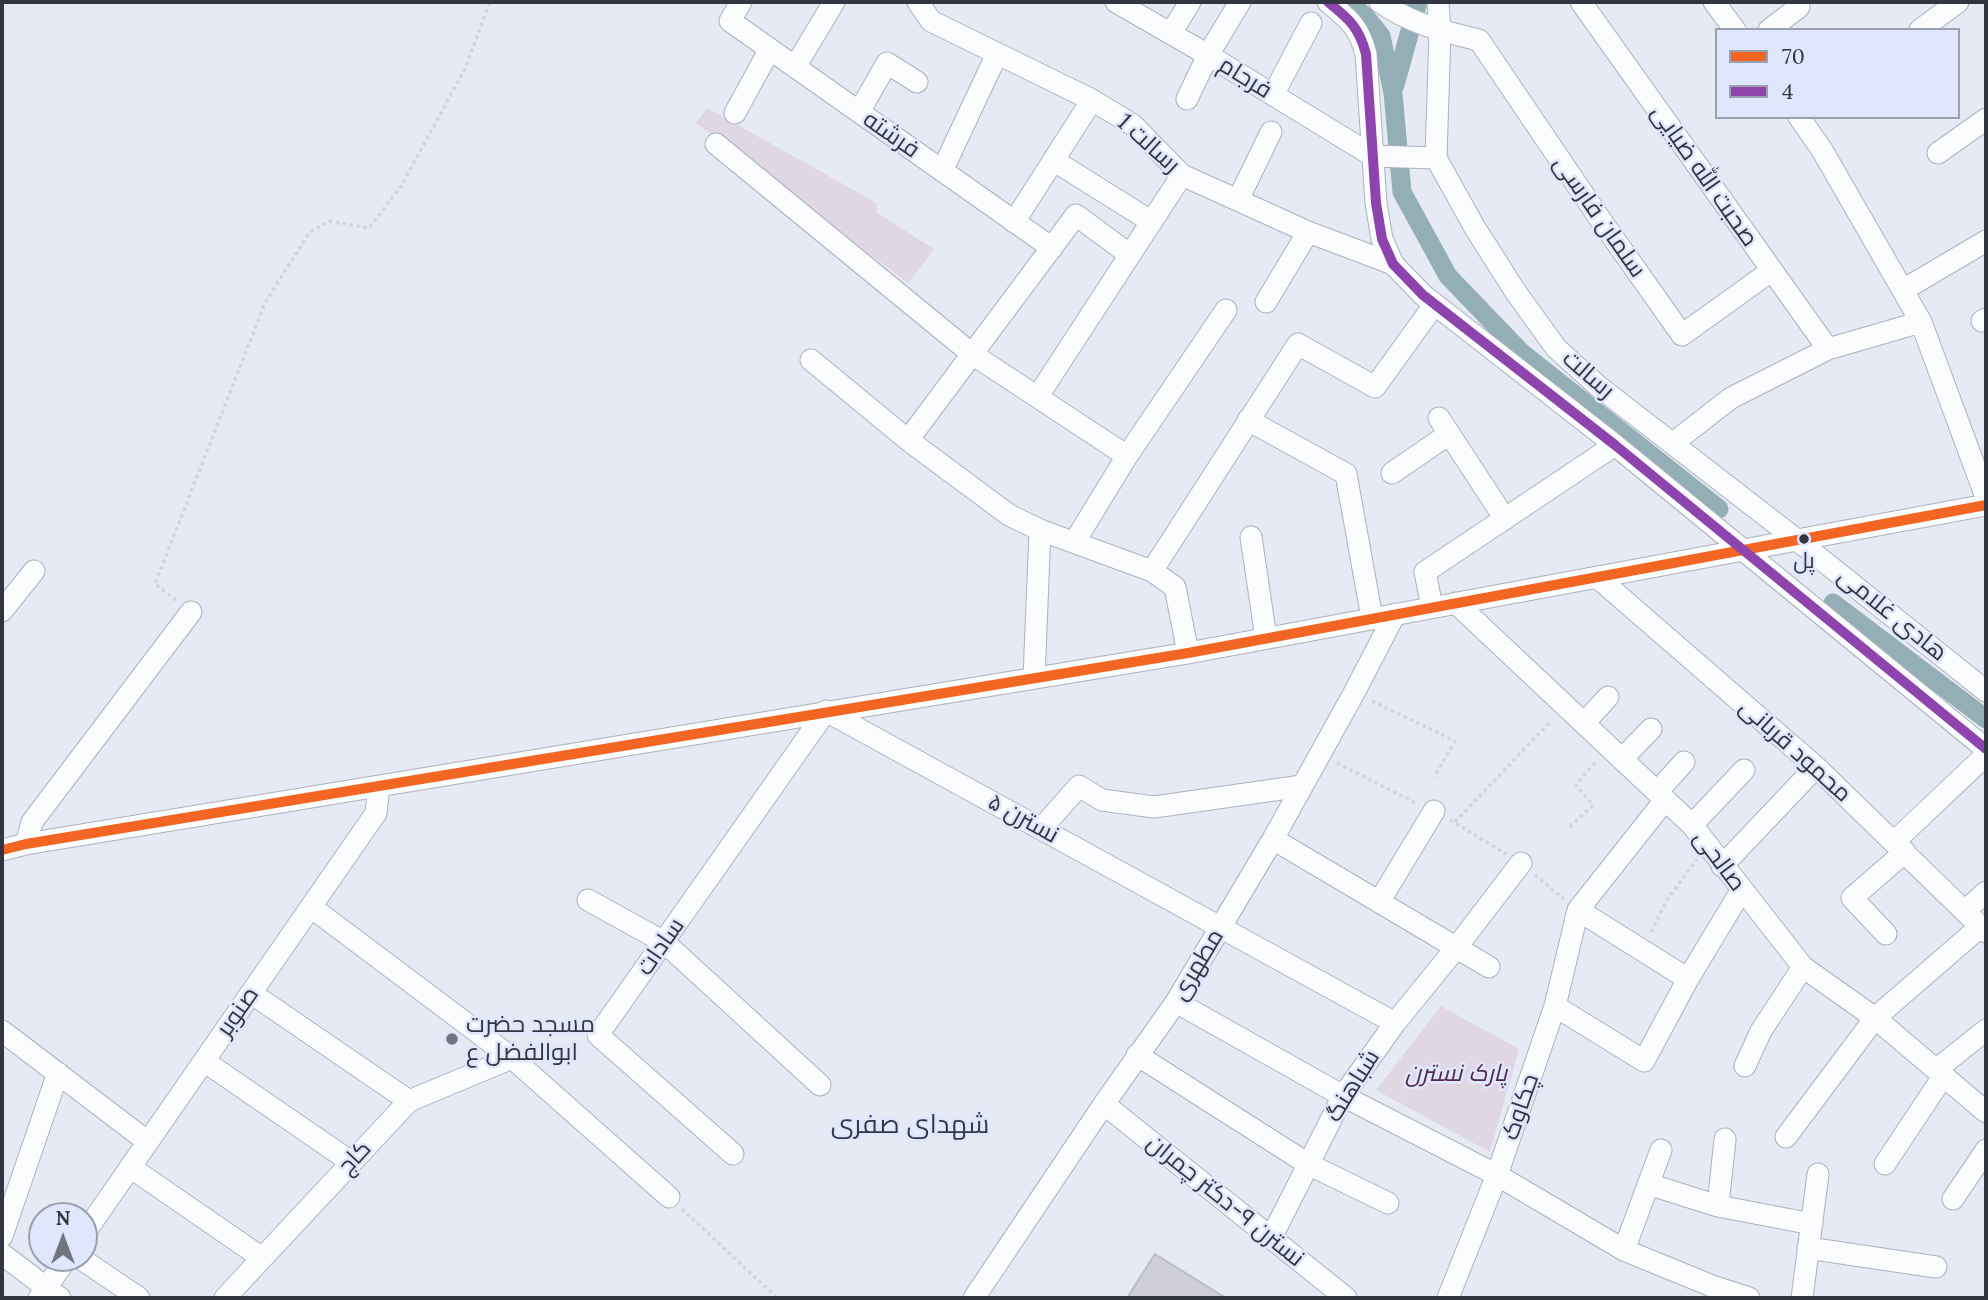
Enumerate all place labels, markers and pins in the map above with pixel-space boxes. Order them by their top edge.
marker: پل [1797,532,1811,546]
place label: پل [1793,549,1815,575]
place label: مسجد حضرت ابوالفضل ع [466,1011,595,1067]
marker: مسجد حضرت ابوالفضل ع [444,1031,460,1047]

